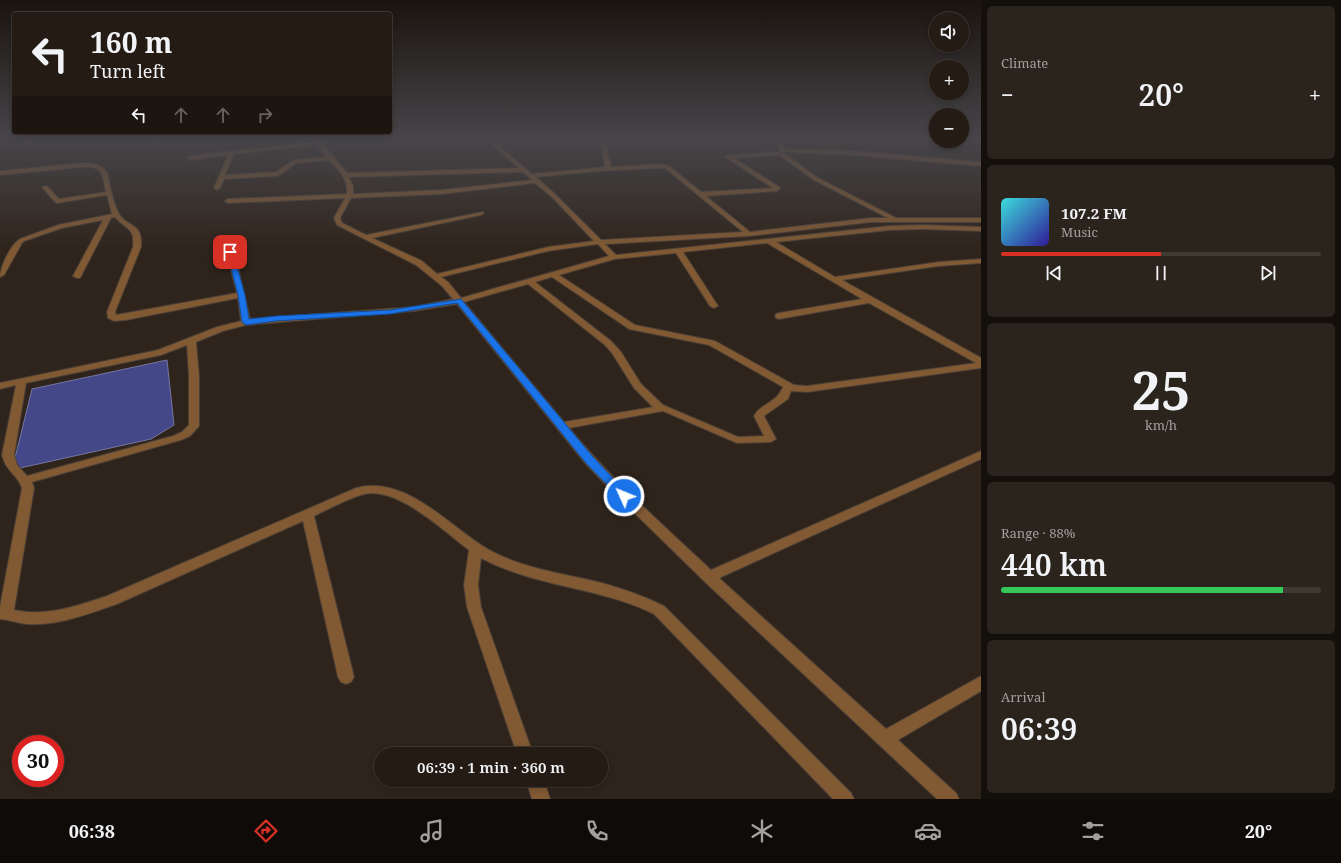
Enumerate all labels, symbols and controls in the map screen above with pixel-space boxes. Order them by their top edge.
map controls [929,12,969,148]
button: sound [929,12,969,52]
text: 160 m [90,23,172,61]
icon: left [24,28,76,80]
text: Climate [1001,54,1048,72]
text: Turn left [90,59,165,83]
button: + [929,60,969,100]
text: 20° [1138,74,1184,115]
text: − [1001,79,1014,109]
text: + [1309,79,1321,109]
icon: left [128,104,150,126]
icon: ahead [170,104,192,126]
icon: ahead [212,104,234,126]
icon: right [254,104,276,126]
button: − [929,108,969,148]
text: 107.2 FM [1061,203,1127,223]
text: Music [1061,223,1098,241]
pin [213,235,247,269]
icon: arrive [219,241,241,263]
icon: previous [1043,262,1065,284]
icon: pause [1150,262,1172,284]
icon: next [1257,262,1279,284]
text: 25 [1132,354,1190,425]
text: km/h [1145,416,1177,434]
position arrow [603,475,645,517]
text: Range · 88% [1001,524,1075,542]
text: 440 km [1001,544,1107,585]
text: Arrival [1001,688,1045,706]
text: 06:39 [1001,708,1077,749]
speed limit sign: 30 [12,735,64,787]
text: 06:39 · 1 min · 360 m [417,757,565,777]
icon: directions [252,817,280,845]
icon: music [418,817,446,845]
icon: phone [583,817,611,845]
icon: climate [748,817,776,845]
icon: car [914,817,942,845]
icon: filters [1079,817,1107,845]
text: 06:38 [69,819,115,843]
text: 20° [1245,819,1272,843]

